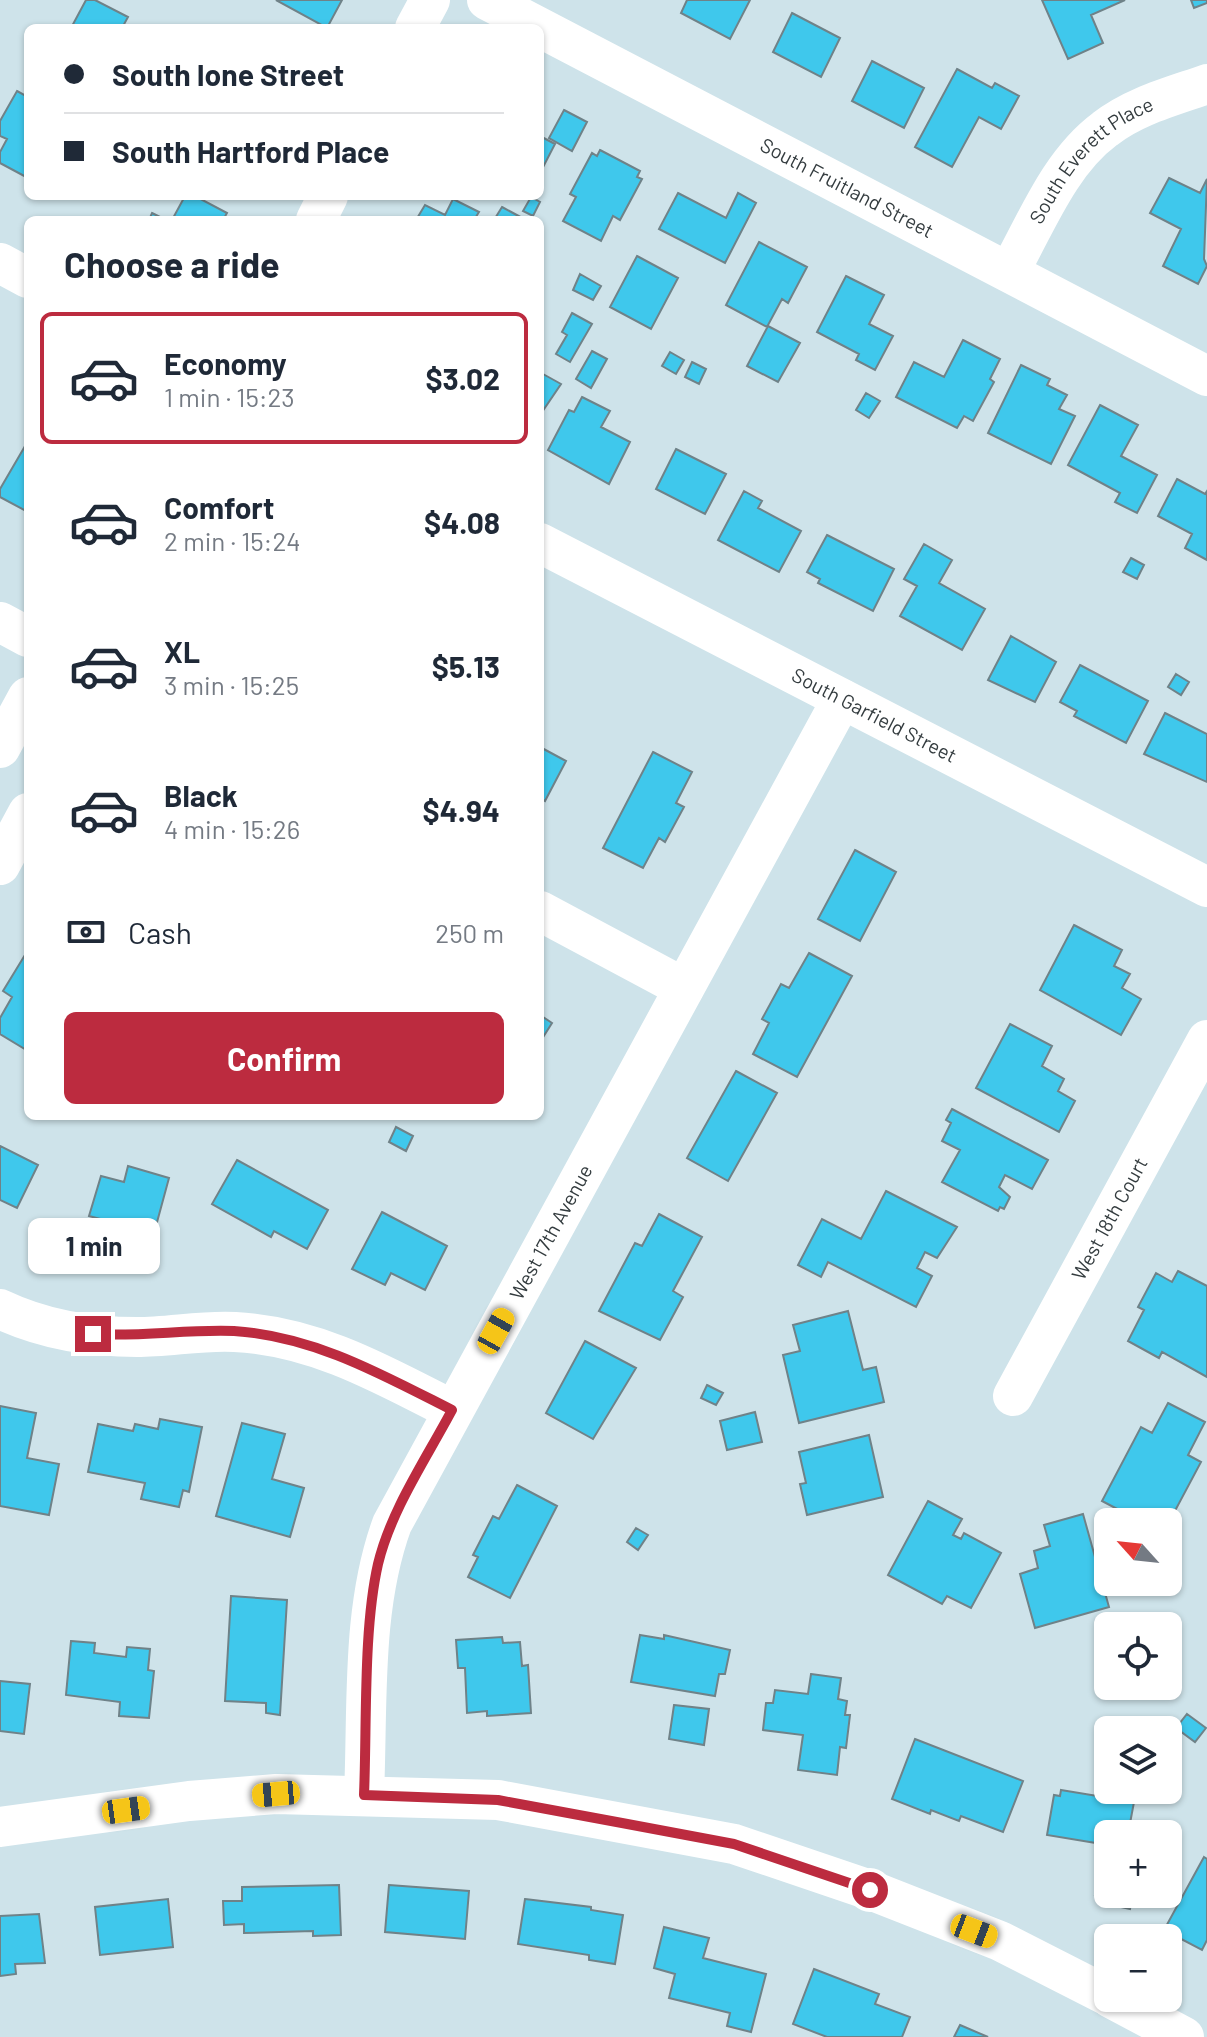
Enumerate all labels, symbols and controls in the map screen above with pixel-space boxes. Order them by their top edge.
text: South Ione Street [112,56,344,92]
street label: South Everett Place [1024,91,1156,227]
street label: South Fruitland Street [757,132,938,242]
text: South Hartford Place [112,133,389,169]
text: Choose a ride [64,242,280,285]
icon: car [68,342,140,414]
text: Economy [164,345,287,381]
text: $3.02 [425,360,500,396]
text: 1 min · 15:23 [164,381,295,412]
icon: car [68,486,140,558]
text: Comfort [164,489,274,525]
text: $4.08 [424,504,500,540]
text: 2 min · 15:24 [164,525,301,556]
icon: car [68,630,140,702]
text: XL [164,633,200,669]
text: $5.13 [432,648,500,684]
street label: South Garfield Street [788,662,961,767]
text: 3 min · 15:25 [164,669,299,700]
icon: car [68,774,140,846]
text: Black [164,777,238,813]
text: $4.94 [423,792,500,828]
text: 4 min · 15:26 [164,813,300,844]
icon: cash [64,910,108,954]
text: Cash [128,914,192,950]
text: 250 m [435,917,504,948]
button: Confirm [64,1012,504,1104]
street label: West 18th Court [1066,1153,1152,1284]
street label: West 17th Avenue [504,1160,597,1303]
callout: 1 min [27,1218,159,1274]
text: 1 min [66,1230,122,1261]
car [474,1304,518,1358]
route end [75,1316,111,1352]
north arrow [1094,1508,1182,1596]
map controls [1094,1508,1182,2012]
button: locate [1094,1612,1182,1700]
button: layers [1094,1716,1182,1804]
car [251,1780,301,1808]
car [101,1795,151,1825]
button: + [1094,1820,1182,1908]
route start [852,1872,888,1908]
car [947,1911,1001,1951]
button: − [1094,1924,1182,2012]

